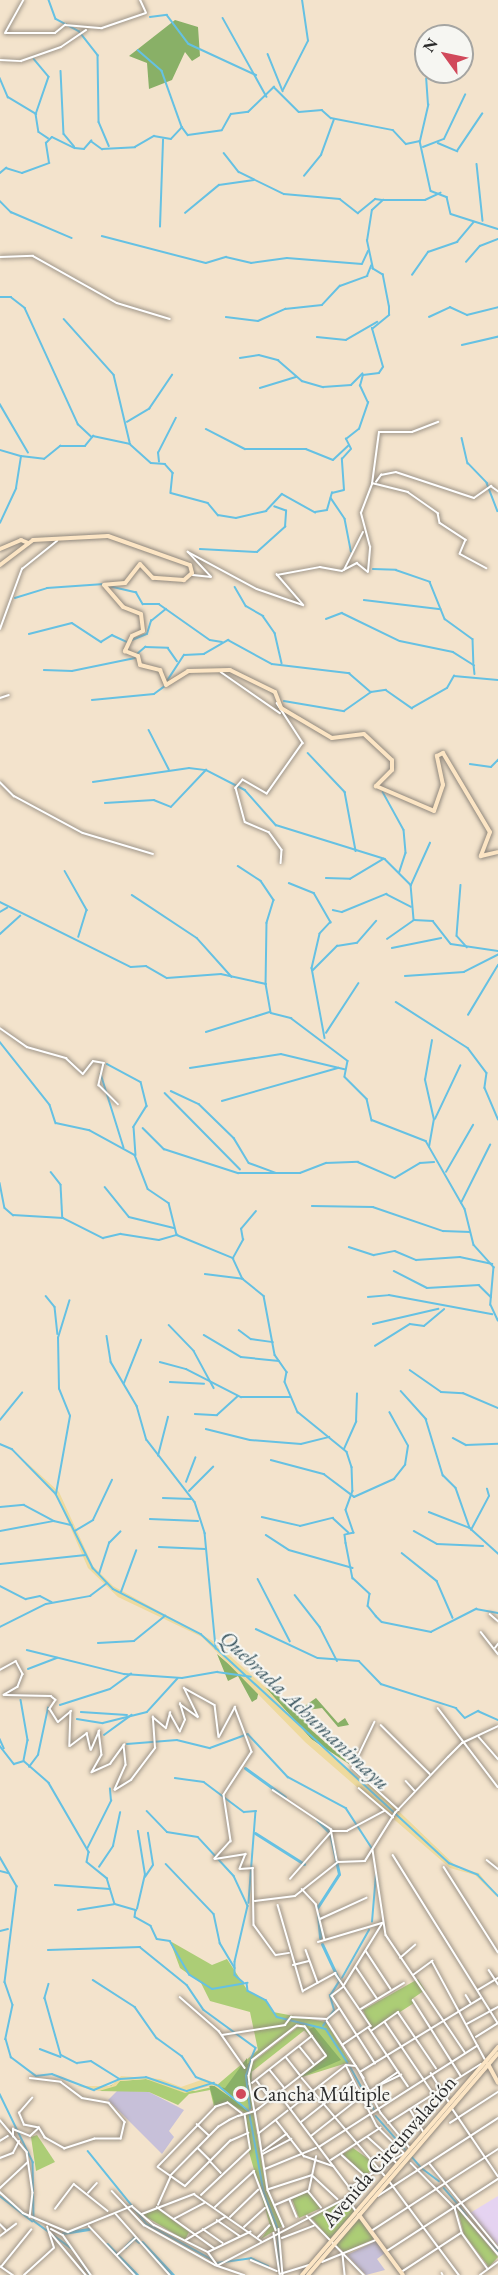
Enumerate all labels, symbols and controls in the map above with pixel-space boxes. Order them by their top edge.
north arrow [414,24,474,84]
text: N [418,34,442,56]
water label: Quebrada Achumanimayu [215,1624,395,1796]
street label: Avenida Circunvalación [316,2070,462,2232]
place label: Cancha Múltiple [253,2081,390,2107]
marker: Cancha Múltiple [234,2087,248,2101]

